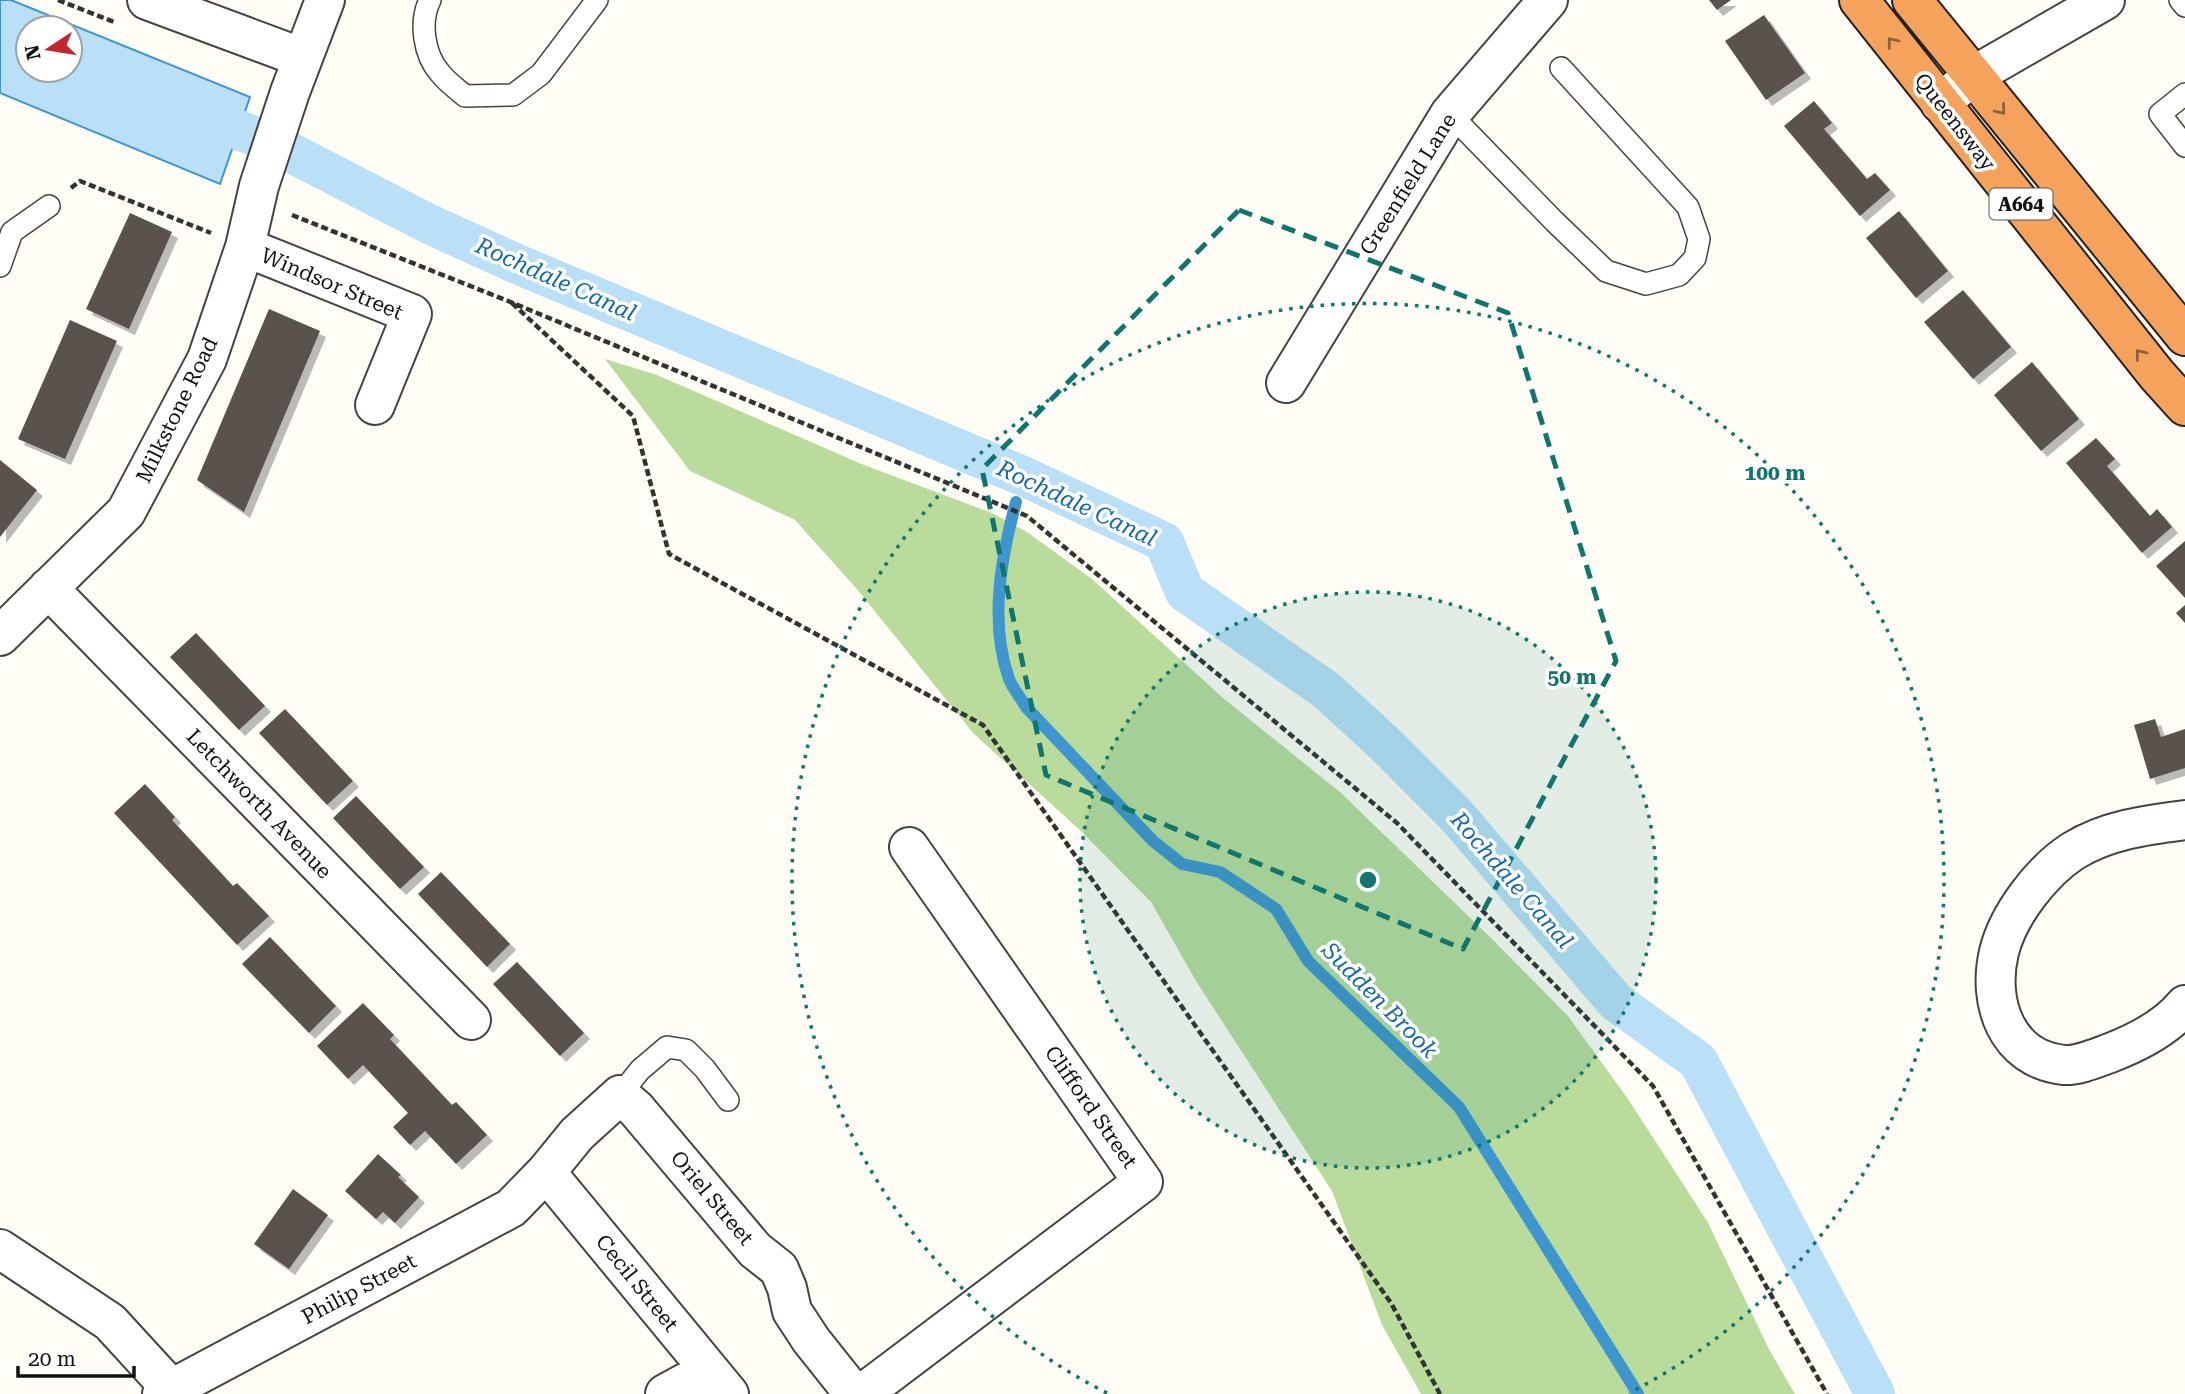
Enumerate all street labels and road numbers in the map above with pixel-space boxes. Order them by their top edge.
street label: Queensway [1910,69,2001,176]
street label: Greenfield Lane [1355,109,1461,259]
road number: A664 [1990,188,2052,220]
street label: Windsor Street [257,243,407,325]
street label: Milkstone Road [131,333,223,487]
street label: Letchworth Avenue [182,724,336,884]
street label: Clifford Street [1040,1041,1142,1173]
street label: Oriel Street [666,1146,758,1250]
street label: Cecil Street [591,1230,683,1336]
street label: Philip Street [298,1249,420,1329]

